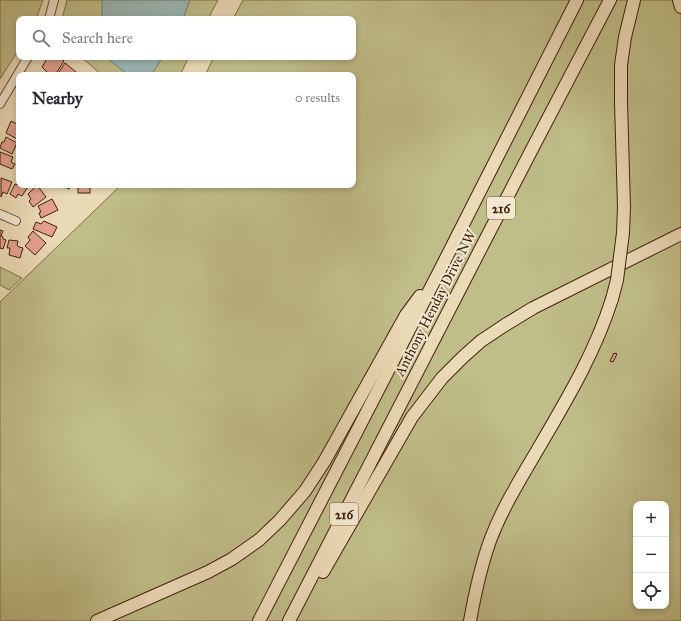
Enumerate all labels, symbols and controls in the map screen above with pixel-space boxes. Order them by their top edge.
search box [16,16,356,60]
icon: search [30,27,52,49]
text: Search here [62,29,133,47]
text: Nearby [32,88,83,109]
text: 0 results [295,90,340,106]
road number: 216 [487,197,515,219]
street label: Anthony Henday Drive NW [391,227,480,380]
map controls [633,501,669,609]
button: + [633,501,669,537]
road number: 216 [330,503,358,525]
button: − [633,537,669,573]
button: locate [633,573,669,609]

